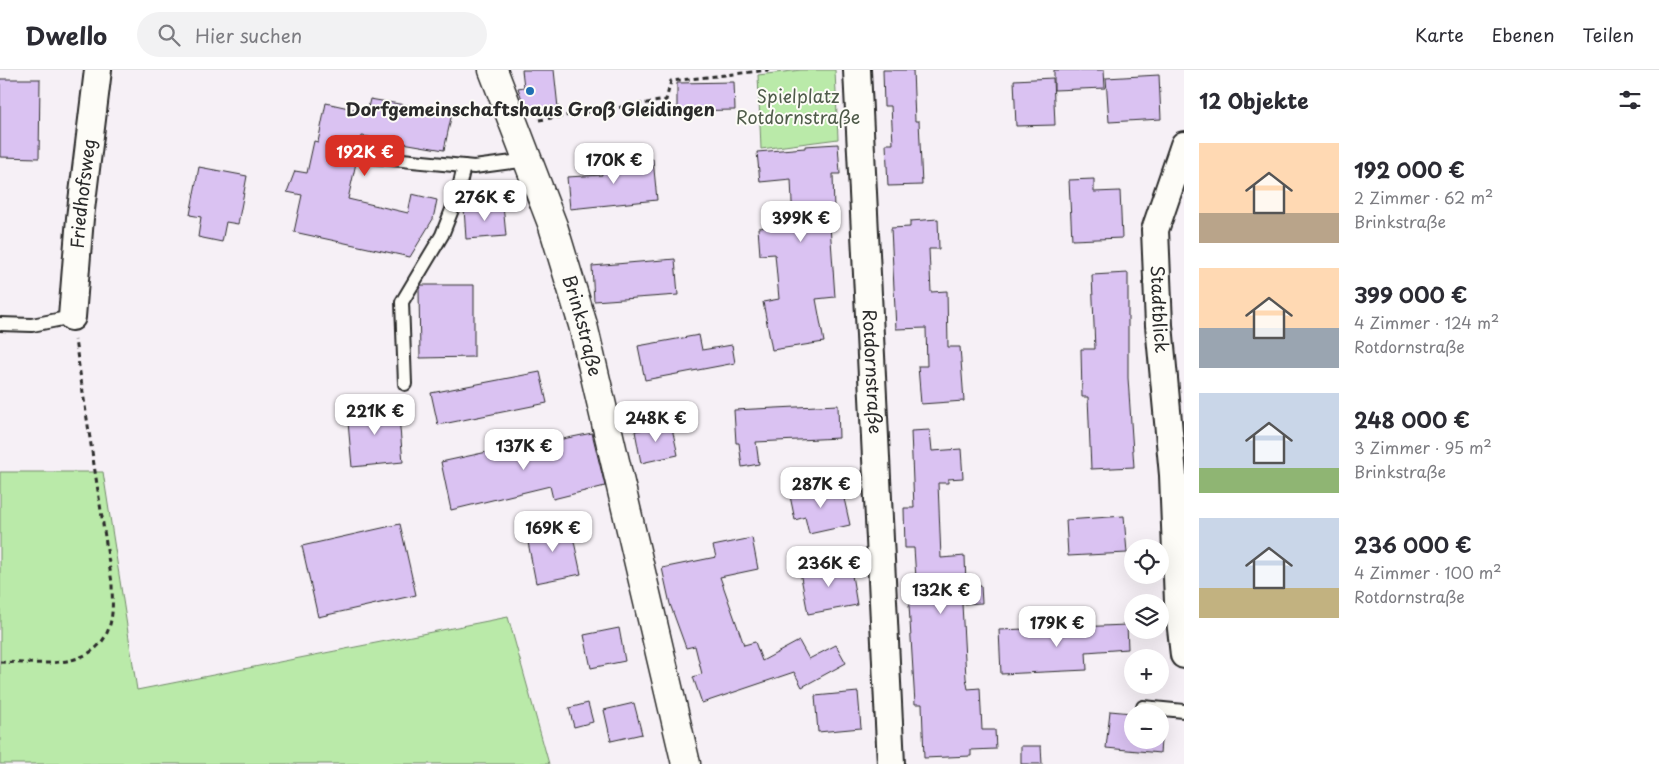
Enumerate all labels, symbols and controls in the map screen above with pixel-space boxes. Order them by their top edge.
search box [137,12,487,57]
text: Dwello [25,17,107,53]
icon: search [155,21,183,49]
text: Hier suchen [195,21,302,49]
text: Karte [1415,21,1464,48]
text: Ebenen [1492,21,1555,48]
text: Teilen [1583,21,1634,48]
park label: Spielplatz Rotdornstraße [736,82,860,130]
text: 12 Objekte [1199,84,1309,116]
marker: Dorfgemeinschaftshaus Groß Gleidingen [524,85,536,97]
icon: filters [1616,86,1644,114]
place label: Dorfgemeinschaftshaus Groß Gleidingen [345,95,715,122]
pin: 192K € [324,134,406,177]
street label: Friedhofsweg [63,137,102,249]
text: 192K € [336,139,394,163]
pin: 170K € [573,142,655,185]
text: 170K € [586,147,642,171]
text: 192 000 € [1354,153,1465,185]
icon: home [1239,163,1299,223]
pin: 276K € [444,180,526,222]
text: 276K € [454,184,516,208]
text: 2 Zimmer · 62 m² [1354,185,1493,209]
pin: 399K € [760,200,842,243]
text: 399K € [772,205,830,229]
text: Brinkstraße [1354,209,1446,233]
street label: Stadtblick [1144,265,1177,354]
street label: Brinkstraße [557,271,610,379]
text: 399 000 € [1354,278,1467,310]
icon: home [1239,288,1299,348]
street label: Rotdornstraße [857,309,890,435]
text: 4 Zimmer · 124 m² [1354,310,1499,334]
text: Rotdornstraße [1354,334,1465,358]
pin: 221K € [334,394,416,436]
text: 221K € [346,398,404,422]
pin: 248K € [615,400,697,443]
text: 248 000 € [1354,403,1470,435]
text: 248K € [625,405,687,429]
icon: home [1239,413,1299,473]
pin: 137K € [483,428,565,471]
text: 137K € [496,433,552,457]
text: 3 Zimmer · 95 m² [1354,435,1492,459]
text: Brinkstraße [1354,459,1446,483]
pin: 287K € [780,466,862,509]
text: 287K € [791,471,851,495]
pin: 169K € [512,510,594,553]
text: 169K € [525,515,581,539]
text: 236 000 € [1354,528,1472,560]
icon: home [1239,538,1299,598]
map controls [1124,539,1169,749]
button: locate [1124,539,1169,584]
pin: 236K € [788,546,870,588]
text: 236K € [797,550,861,574]
text: 4 Zimmer · 100 m² [1354,560,1502,584]
pin: 132K € [900,572,982,615]
text: 132K € [912,577,970,601]
text: Rotdornstraße [1354,584,1465,608]
button: layers [1124,594,1169,639]
pin: 179K € [1016,606,1098,648]
text: 179K € [1030,610,1084,634]
button: + [1124,649,1169,694]
button: − [1124,704,1169,749]

